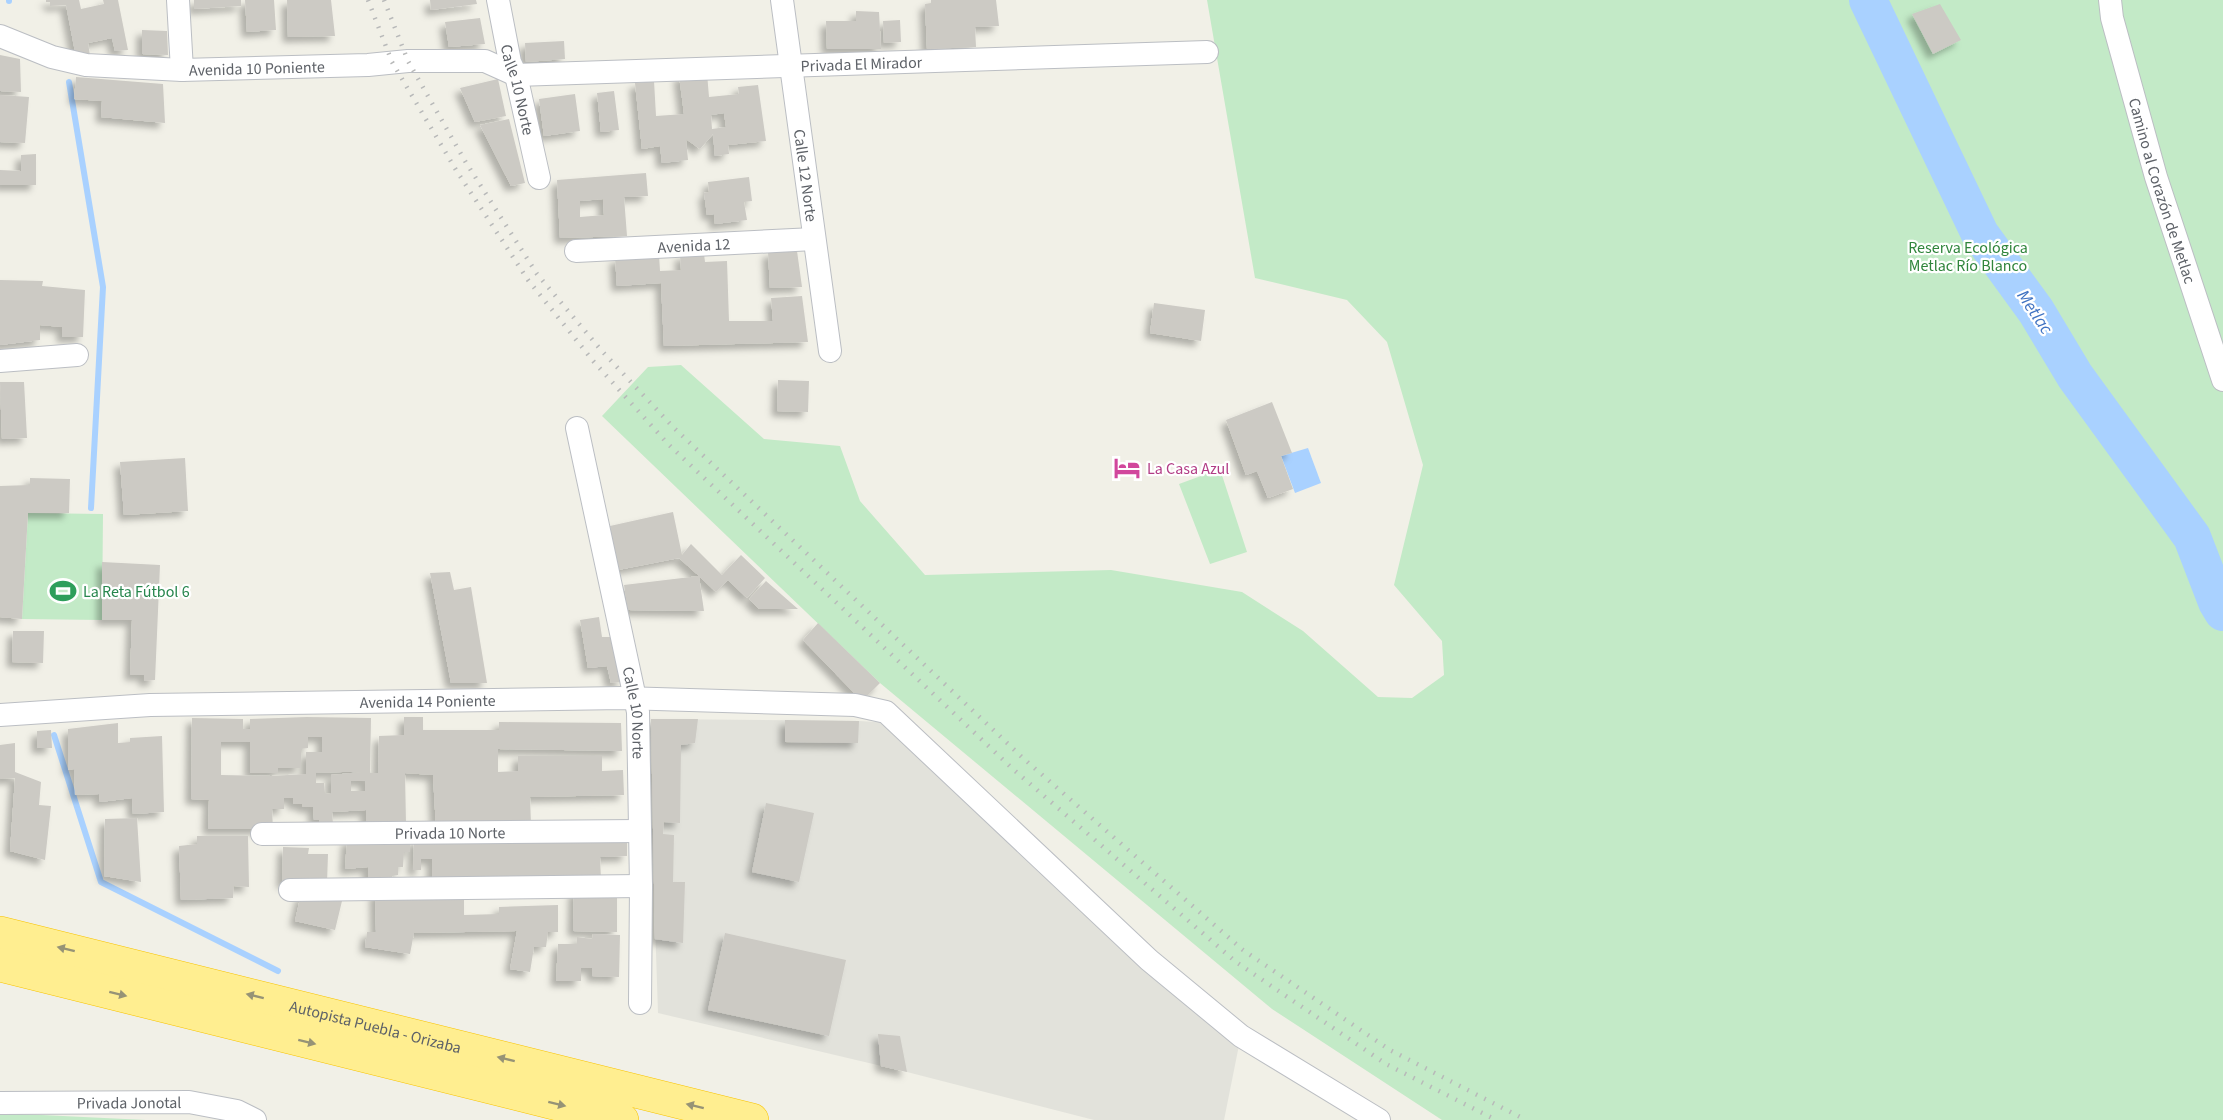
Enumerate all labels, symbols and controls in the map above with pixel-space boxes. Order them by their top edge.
street label: Calle 10 Norte [495,43,539,137]
street label: Privada El Mirador [800,51,923,78]
street label: Avenida 10 Poniente [189,56,325,82]
street label: Camino al Corazón de Metlac [2123,96,2200,287]
street label: Calle 12 Norte [788,128,822,223]
street label: Avenida 12 [657,233,731,259]
park label: Reserva Ecológica Metlac Río Blanco [1908,237,2028,277]
water label: Metlac [2011,285,2059,340]
hotel icon: La Casa Azul [1112,453,1142,483]
place label: La Casa Azul [1147,458,1229,480]
sports icon: La Reta Fútbol 6 [48,576,78,606]
place label: La Reta Fútbol 6 [83,581,190,603]
street label: Calle 10 Norte [617,665,649,759]
street label: Avenida 14 Poniente [360,690,496,714]
street label: Privada 10 Norte [395,822,506,845]
one-way arrow [57,944,75,954]
one-way arrow [109,990,127,1000]
one-way arrow [246,991,265,1001]
street label: Autopista Puebla - Orizaba [287,995,464,1059]
one-way arrow [298,1037,316,1047]
one-way arrow [496,1053,515,1063]
street label: Privada Jonotal [77,1092,181,1115]
one-way arrow [548,1100,567,1110]
one-way arrow [686,1100,704,1110]

